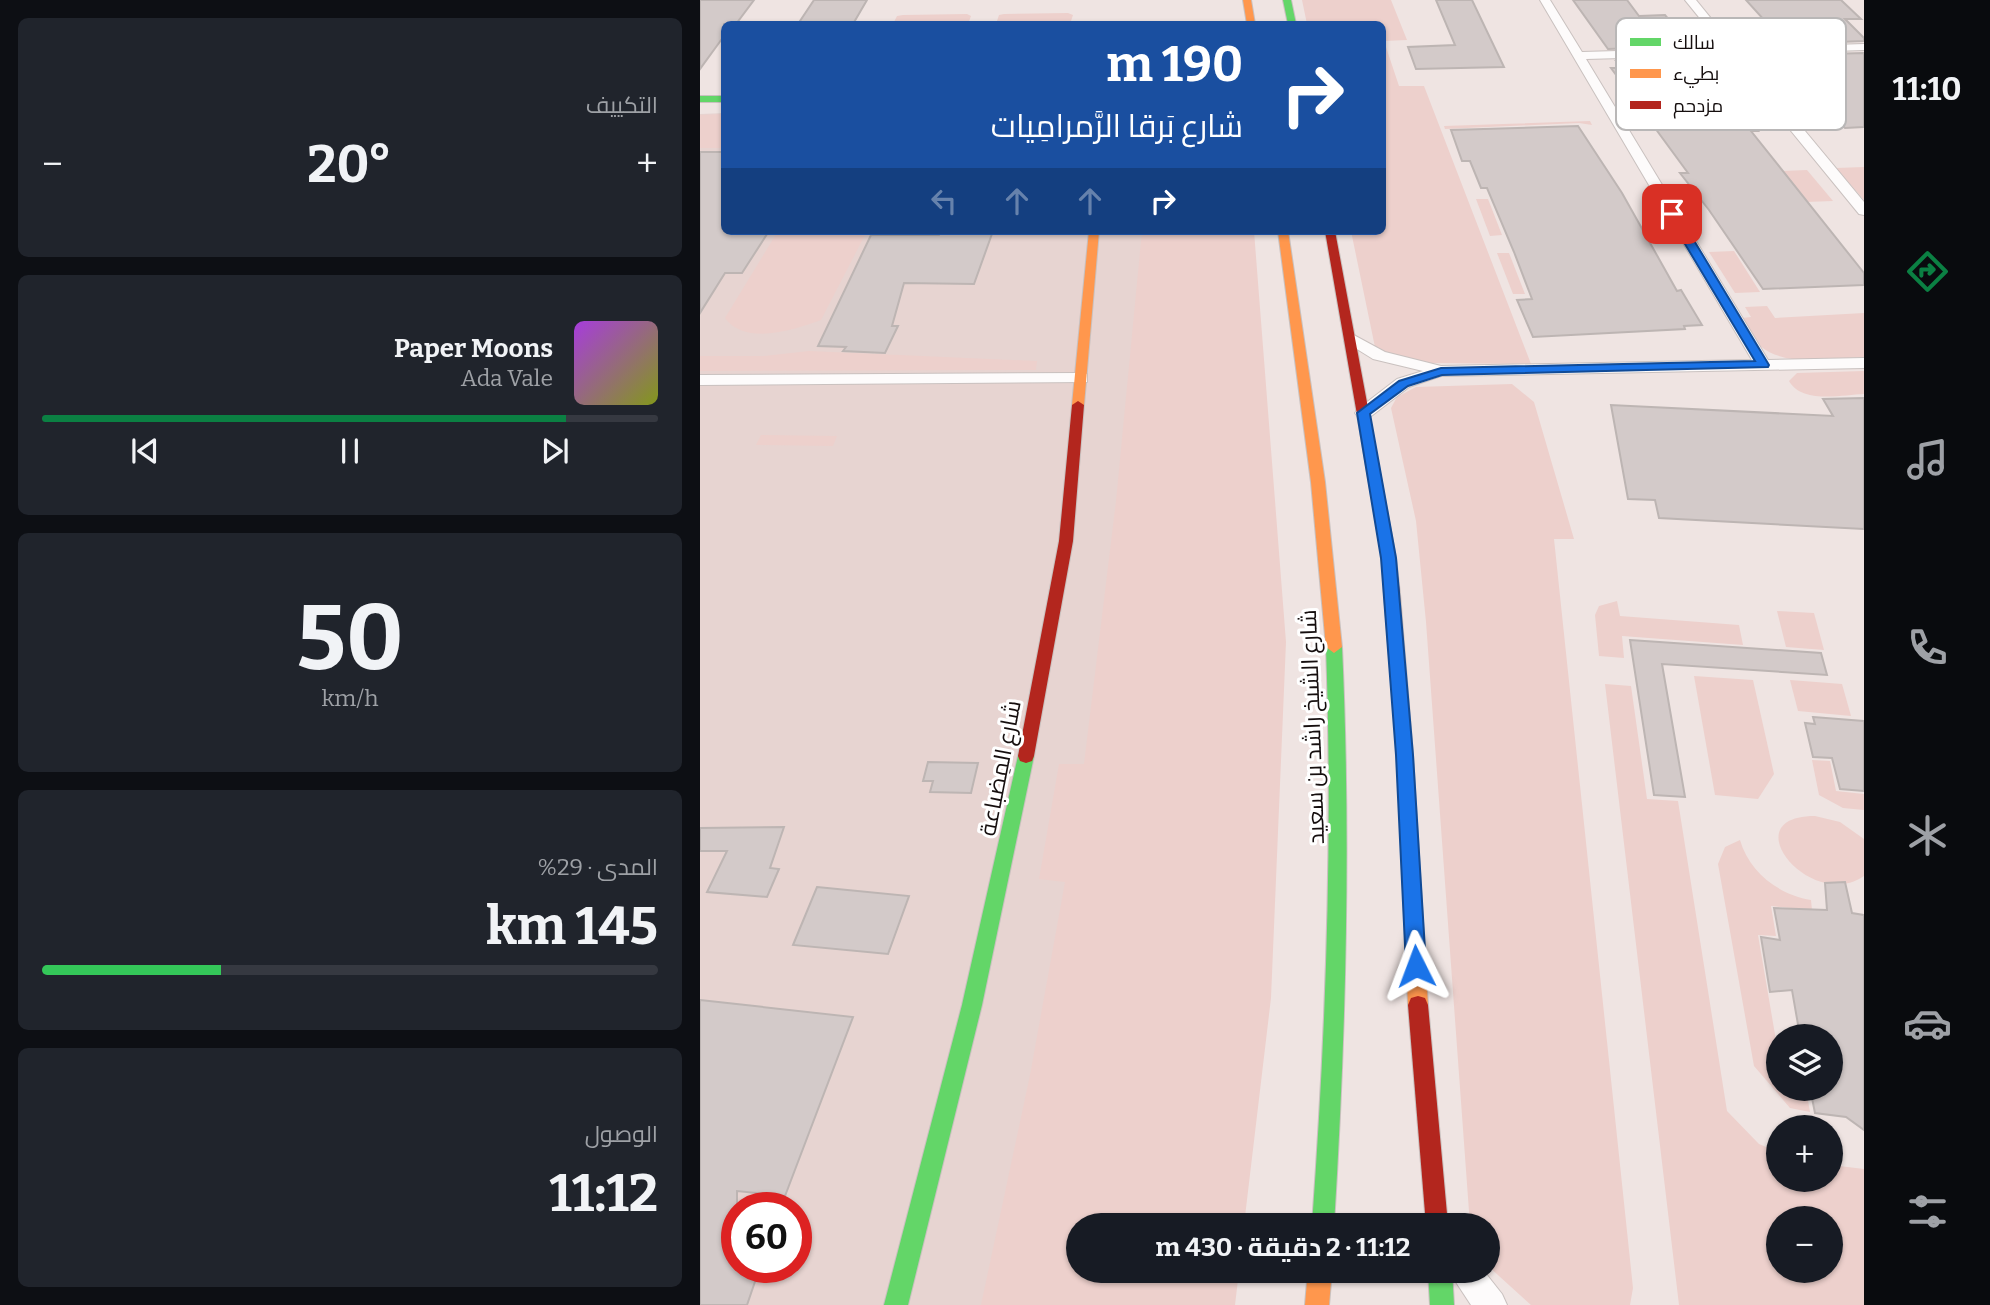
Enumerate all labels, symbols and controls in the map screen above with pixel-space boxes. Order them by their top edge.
legend [1616,18,1846,130]
text: سالك [1673,31,1715,54]
text: 190 m [1106,35,1243,94]
icon: right [1267,49,1358,140]
text: بطيء [1673,62,1719,88]
text: 11:10 [1892,70,1962,108]
text: التكييف [586,91,658,119]
text: مزدحم [1673,94,1723,119]
text: شارع بَرقا الرَّمرامِيات [991,107,1243,145]
text: 20° [307,133,392,196]
text: − [42,141,63,187]
text: + [636,141,658,187]
icon: left [925,182,963,220]
icon: ahead [998,182,1036,220]
icon: ahead [1071,182,1109,220]
icon: right [1144,182,1182,220]
pin [1642,184,1702,244]
icon: arrive [1653,195,1691,233]
icon: directions [1903,247,1952,296]
text: Paper Moons [394,333,553,364]
text: Ada Vale [461,364,553,392]
icon: previous [126,432,164,470]
icon: pause [331,432,369,470]
icon: next [536,432,574,470]
icon: music [1903,435,1952,484]
text: 50 [296,584,404,693]
street label: شارع الشيخ راشد بن سعيد [1294,609,1332,845]
icon: phone [1903,623,1952,672]
text: km/h [322,684,378,712]
street label: شارع المِضباعة [973,698,1029,838]
icon: climate [1903,811,1952,860]
text: المدى · 29% [538,853,658,881]
text: 145 km [486,895,658,958]
position arrow [1379,929,1453,1003]
icon: car [1903,999,1952,1048]
map controls [1766,1024,1843,1283]
button: layers [1766,1024,1843,1101]
button: + [1766,1115,1843,1192]
text: الوصول [585,1120,658,1148]
text: 11:12 [549,1162,658,1225]
icon: filters [1903,1187,1952,1236]
speed limit sign: 60 [721,1192,812,1283]
button: − [1766,1206,1843,1283]
text: 11:12 · 2 دقيقة · 430 m [1156,1232,1410,1263]

